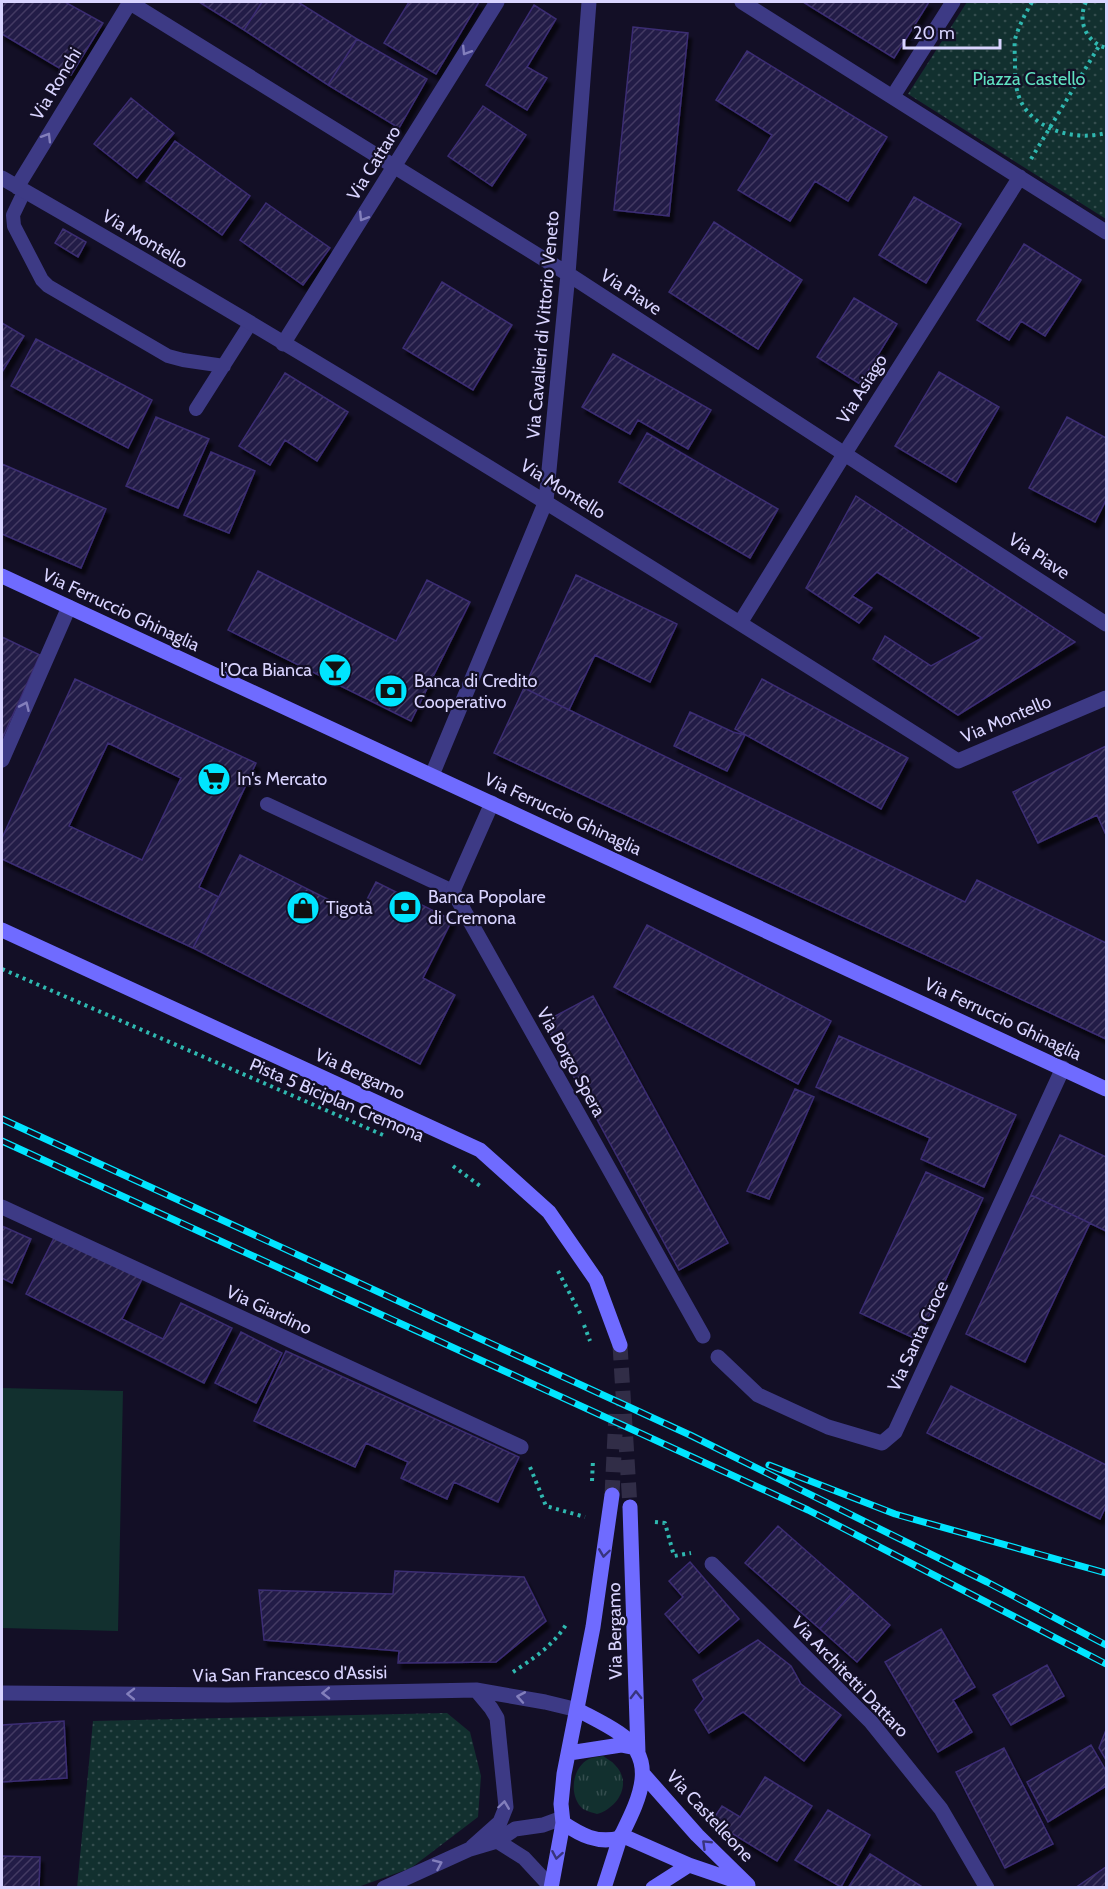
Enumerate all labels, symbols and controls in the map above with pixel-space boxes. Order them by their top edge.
scale bar [904,12,1000,50]
text: 20 m [913,22,955,44]
street label: Via Ronchi [26,44,86,124]
one-way arrow [462,45,474,55]
park label: Piazza Castello [973,68,1086,90]
street label: Via Cattaro [342,121,406,204]
one-way arrow [40,133,51,143]
street label: Via Montello [98,205,192,273]
street label: Via Cavalieri di Vittorio Veneto [522,210,564,440]
one-way arrow [359,211,371,221]
street label: Via Piave [596,264,666,320]
street label: Via Asiago [832,350,892,428]
street label: Via Montello [516,454,610,524]
street label: Via Piave [1004,528,1074,584]
street label: Via Ferruccio Ghinaglia [39,564,203,656]
bar icon: l’Oca Bianca [317,652,353,688]
place label: l’Oca Bianca [220,659,312,681]
place label: Banca di Credito Cooperativo [414,670,538,713]
bank icon: Banca di Credito Cooperativo [373,673,409,709]
street label: Via Montello [958,690,1055,748]
one-way arrow [18,702,30,713]
supermarket icon: In's Mercato [196,761,232,797]
place label: In's Mercato [237,768,327,790]
street label: Via Ferruccio Ghinaglia [481,768,645,860]
place label: Banca Popolare di Cremona [428,886,546,929]
bank icon: Banca Popolare di Cremona [387,889,423,925]
shop icon: Tigotà [285,890,321,926]
place label: Tigotà [326,897,373,919]
street label: Via Ferruccio Ghinaglia [921,973,1085,1065]
street label: Via Borgo Spera [532,1004,610,1121]
street label: Via Bergamo [311,1044,409,1105]
street label: Pista 5 Biciplan Cremona [246,1053,428,1147]
street label: Via Santa Croce [883,1277,953,1395]
street label: Via Giardino [223,1281,315,1339]
one-way arrow [598,1548,610,1557]
street label: Via Bergamo [603,1582,627,1680]
street label: Via Architetti Dattaro [787,1612,913,1742]
street label: Via San Francesco d'Assisi [193,1661,387,1687]
one-way arrow [322,1687,331,1699]
one-way arrow [127,1688,136,1700]
one-way arrow [629,1690,642,1699]
one-way arrow [516,1691,526,1704]
street label: Via Castelleone [662,1766,758,1866]
one-way arrow [498,1800,510,1810]
one-way arrow [703,1840,713,1851]
one-way arrow [551,1850,564,1860]
one-way arrow [431,1859,442,1871]

